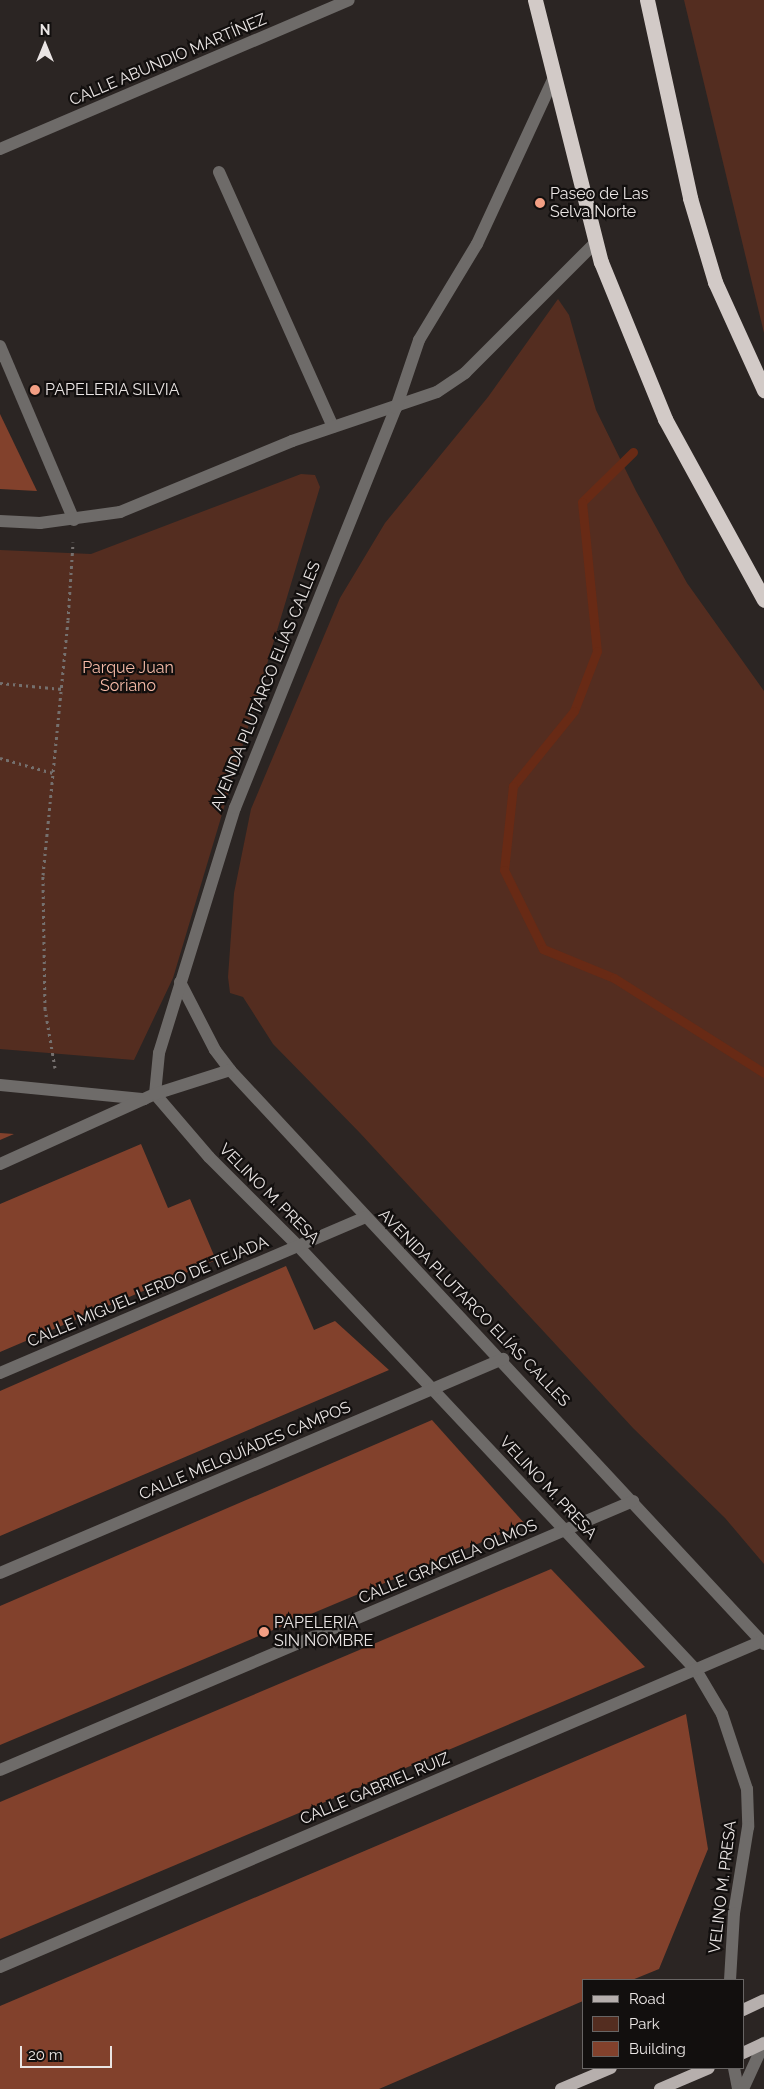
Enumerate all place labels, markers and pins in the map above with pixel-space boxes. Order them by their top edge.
place label: Paseo de Las Selva Norte [550,184,649,222]
marker: Paseo de Las Selva Norte [534,197,546,209]
place label: PAPELERIA SILVIA [45,380,180,400]
marker: PAPELERIA SILVIA [29,384,41,396]
place label: PAPELERIA SIN NOMBRE [274,1613,373,1651]
marker: PAPELERIA SIN NOMBRE [258,1626,270,1638]

